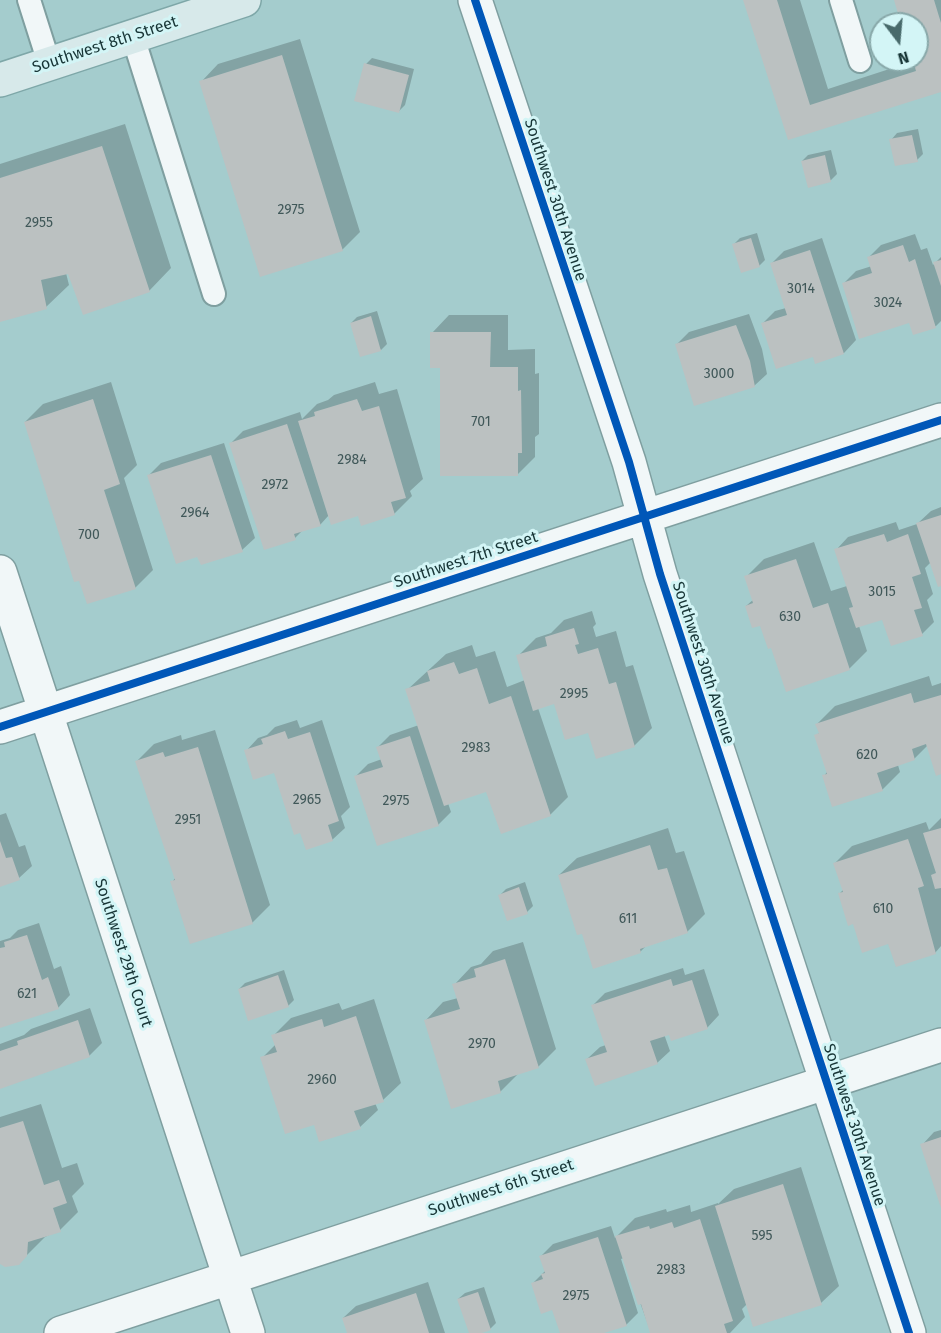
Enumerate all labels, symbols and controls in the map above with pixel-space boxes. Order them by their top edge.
street label: Southwest 8th Street [30,12,180,78]
north arrow [869,12,929,72]
text: N [896,47,911,68]
street label: Southwest 30th Avenue [520,116,590,284]
house number: 2975 [278,202,304,218]
house number: 2955 [25,215,53,231]
house number: 3014 [787,281,815,297]
house number: 3024 [874,295,902,311]
house number: 3000 [704,366,734,382]
house number: 701 [471,414,491,430]
house number: 2984 [337,452,367,468]
house number: 2972 [262,477,288,493]
house number: 2964 [180,505,210,521]
house number: 700 [78,527,100,543]
street label: Southwest 7th Street [392,528,540,592]
street label: Southwest 30th Avenue [668,579,738,747]
house number: 3015 [868,584,896,600]
house number: 630 [779,609,801,625]
house number: 2995 [560,686,588,702]
house number: 2983 [462,740,490,756]
house number: 620 [856,747,878,763]
house number: 2965 [293,792,321,808]
house number: 2975 [383,793,409,809]
house number: 2951 [175,812,201,828]
street label: Southwest 29th Court [90,876,156,1030]
house number: 610 [873,901,893,917]
house number: 611 [619,911,637,927]
house number: 621 [17,986,37,1002]
house number: 2970 [468,1036,496,1052]
street label: Southwest 30th Avenue [819,1041,889,1209]
house number: 2960 [307,1072,337,1088]
street label: Southwest 6th Street [426,1155,576,1221]
house number: 595 [751,1228,773,1244]
house number: 2983 [657,1262,685,1278]
house number: 2975 [563,1288,589,1304]

